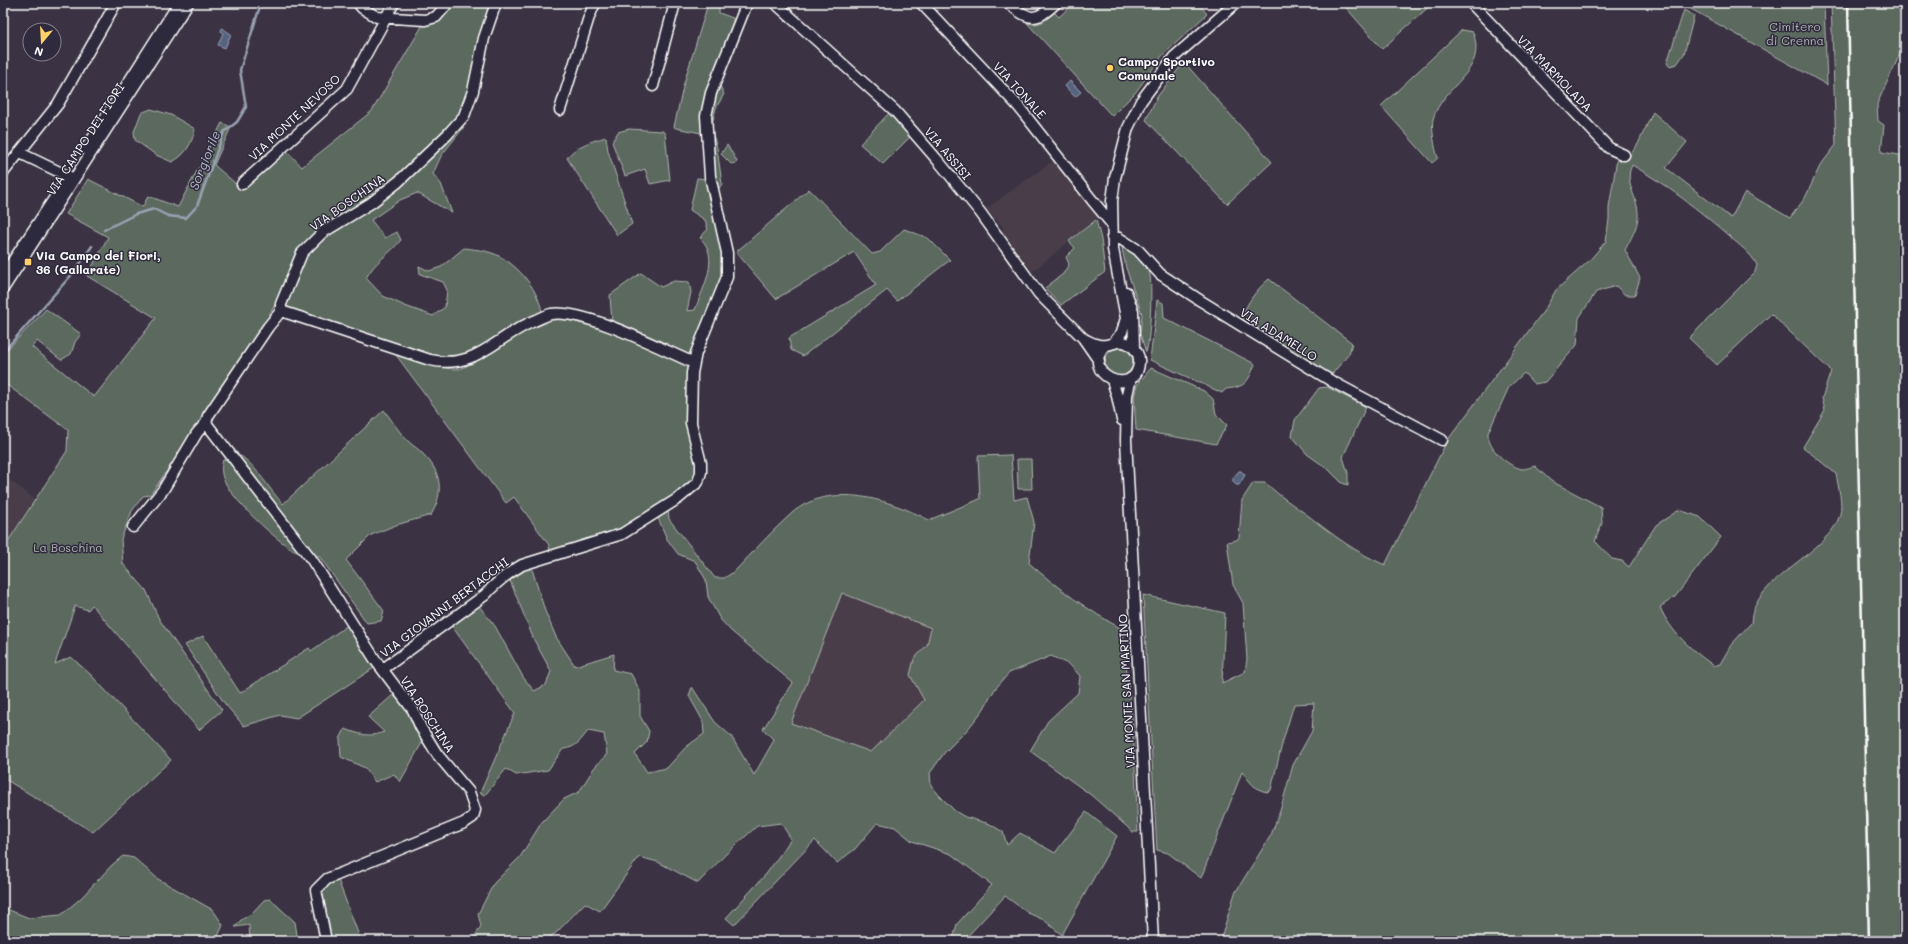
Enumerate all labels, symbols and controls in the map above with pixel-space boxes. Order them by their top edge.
park label: Cimitero di Crenna [1766,18,1824,48]
north arrow [22,22,62,62]
street label: VIA MARMOLADA [1514,31,1596,115]
text: N [32,44,45,60]
place label: Campo Sportivo Comunale [1118,53,1215,83]
street label: VIA TONALE [990,58,1050,122]
marker: Campo Sportivo Comunale [1105,63,1115,73]
street label: VIA MONTE NEVOSO [245,70,343,164]
street label: VIA CAMPO DEI FIORI [43,80,127,198]
street label: VIA ASSISI [921,123,975,183]
water label: Sorgiorile [184,128,224,192]
street label: VIA BOSCHINA [306,170,388,234]
place label: Via Campo dei Fiori, 36 (Gallarate) [36,247,161,277]
marker: Via Campo dei Fiori, 36 (Gallarate) [23,257,33,267]
street label: VIA ADAMELLO [1237,304,1321,364]
park label: La Boschina [33,539,103,555]
street label: VIA GIOVANNI BERTACCHI [376,553,512,661]
street label: VIA MONTE SAN MARTINO [1114,614,1138,768]
street label: VIA BOSCHINA [397,673,459,755]

